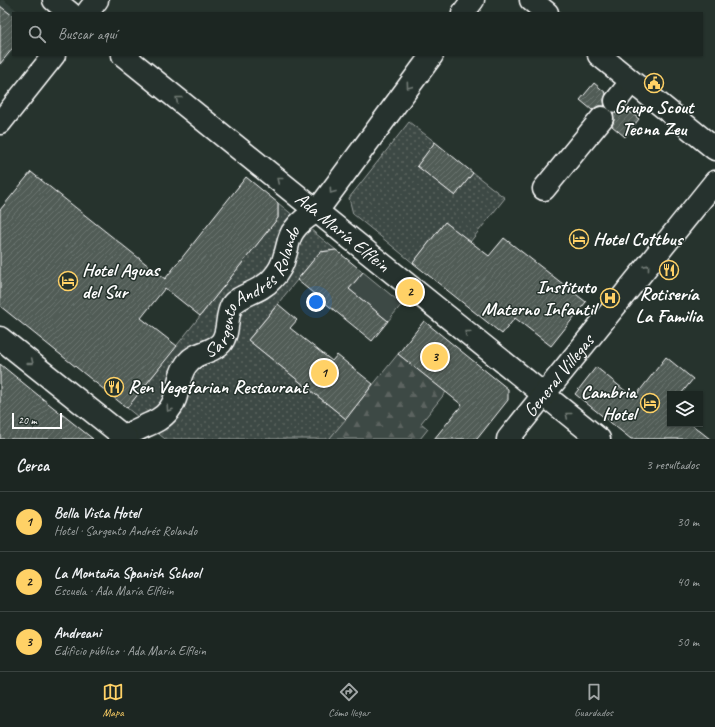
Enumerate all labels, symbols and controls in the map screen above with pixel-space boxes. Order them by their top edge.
search box [12,12,703,56]
icon: search [26,23,48,45]
text: Buscar aquí [58,25,117,44]
public building icon: Grupo Scout Tecna Zeu [643,72,665,94]
one-way arrow [407,82,414,89]
place label: Grupo Scout Tecna Zeu [615,95,695,141]
one-way arrow [175,97,182,104]
one-way arrow [277,178,284,185]
street label: Ada María Elflein [290,187,395,278]
one-way arrow [329,187,337,194]
street label: Sargento Andrés Rolando [201,220,306,363]
place label: Hotel Cottbus [593,227,685,251]
hotel icon: Hotel Cottbus [568,228,590,250]
place label: Hotel Aguas del Sur [82,258,162,304]
restaurant icon: Rotisería La Familia [658,259,680,281]
one-way arrow [642,264,649,272]
hotel icon: Hotel Aguas del Sur [57,270,79,292]
place label: Instituto Materno Infantil [481,275,600,321]
pin: 2 [397,277,423,307]
place label: Rotisería La Familia [636,282,704,328]
hospital icon: Instituto Materno Infantil [599,287,621,309]
your location [306,292,326,312]
street label: General Villegas [518,328,601,422]
one-way arrow [465,330,472,337]
pin: 3 [422,342,448,372]
one-way arrow [26,358,33,365]
pin: 1 [311,358,337,388]
place label: Ren Vegetarian Restaurant [128,375,309,399]
restaurant icon: Ren Vegetarian Restaurant [103,376,125,398]
place label: Cambria Hotel [581,380,640,426]
map controls [667,391,703,427]
button: layers [667,391,703,427]
hotel icon: Cambria Hotel [639,392,661,414]
one-way arrow [167,404,174,411]
scale bar [12,411,62,430]
one-way arrow [566,412,573,419]
text: 20 m [18,413,37,427]
text: Cerca [16,455,49,476]
text: 3 resultados [646,457,699,473]
text: Bella Vista Hotel [54,504,140,523]
text: 1 [26,514,32,530]
text: 30 m [677,514,699,530]
text: Hotel · Sargento Andrés Rolando [54,523,197,539]
text: La Montaña Spanish School [54,564,201,583]
text: 2 [26,574,32,590]
text: 40 m [677,574,699,590]
text: Escuela · Ada María Elflein [54,583,174,599]
text: Andreani [54,624,101,643]
text: 3 [26,634,32,650]
text: 50 m [677,634,699,650]
text: Edificio público · Ada María Elflein [54,643,206,659]
tab: Mapa [102,681,124,719]
tab: Cómo llegar [328,681,370,719]
tab: Guardados [574,681,613,719]

